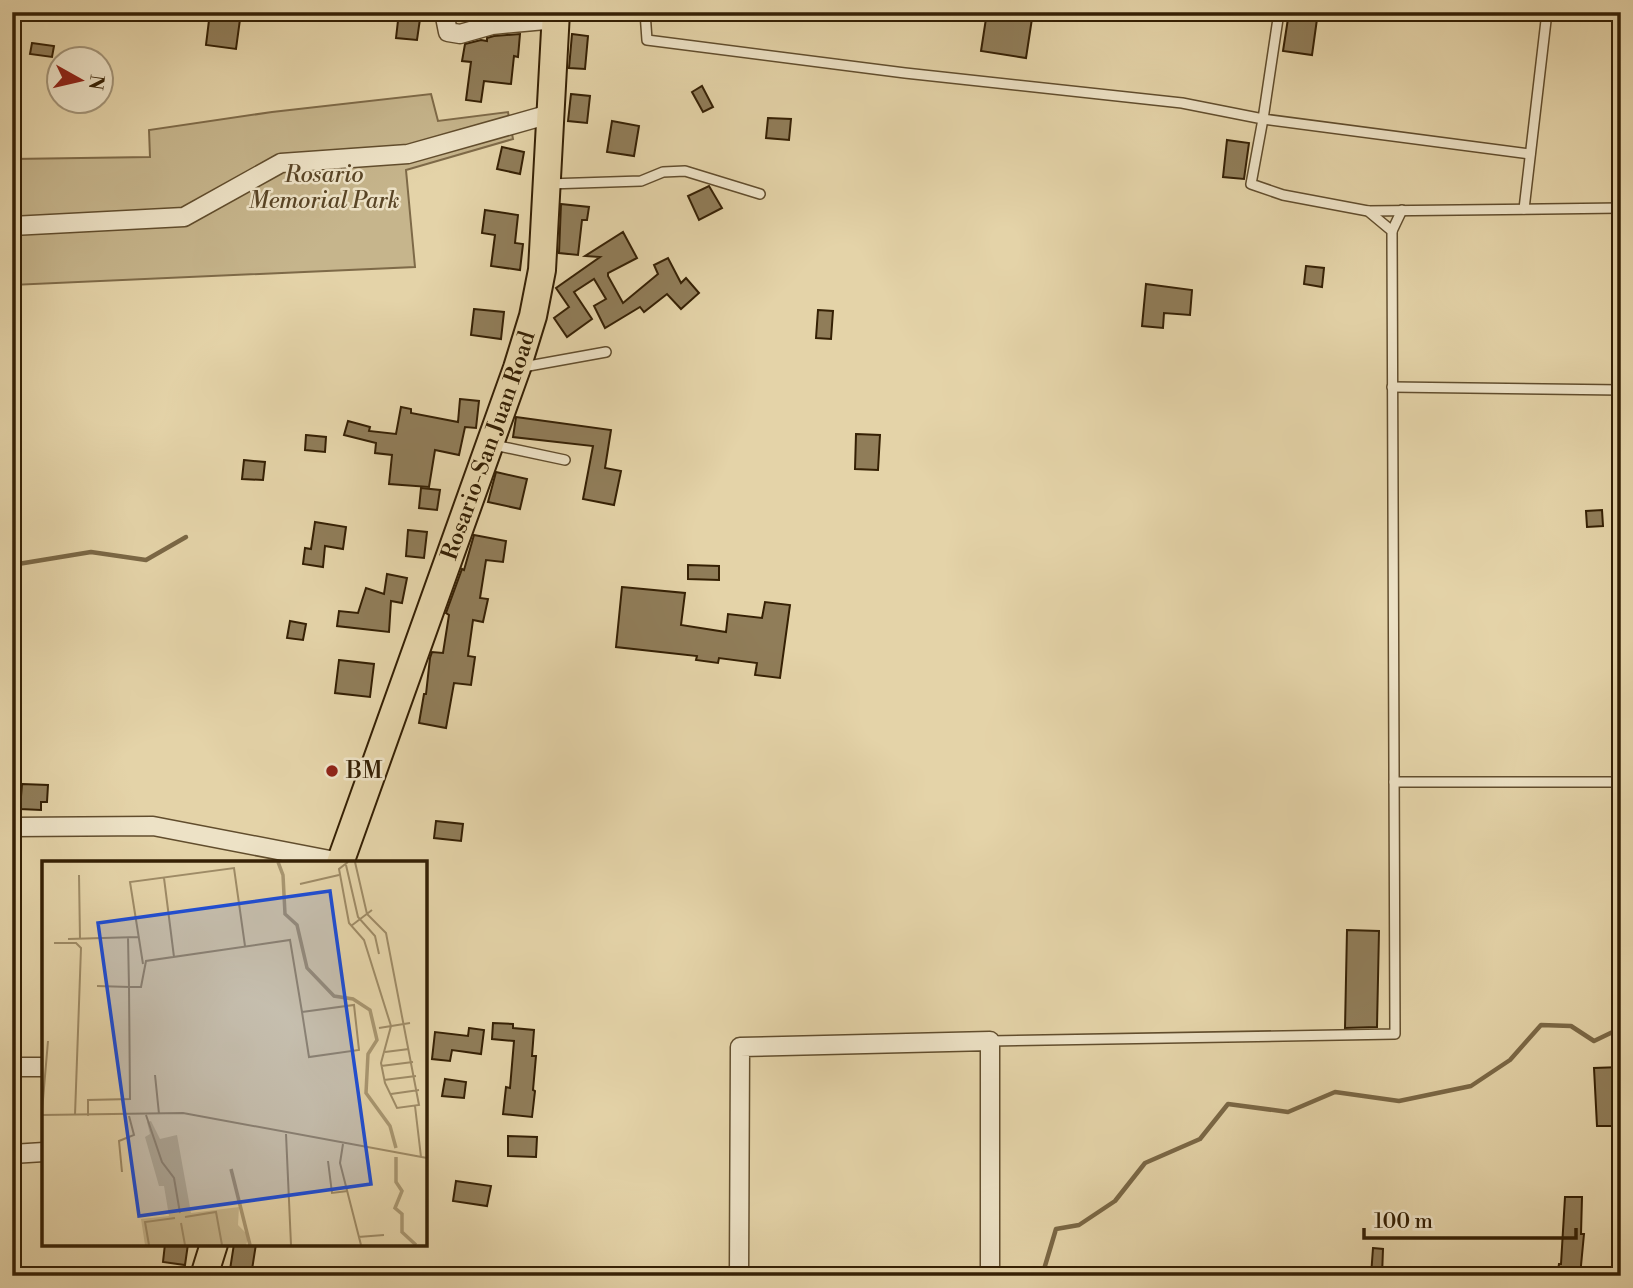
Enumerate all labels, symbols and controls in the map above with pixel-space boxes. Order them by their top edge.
north arrow [46,46,116,116]
text: N [83,73,109,91]
park label: Rosario Memorial Park [249,161,399,215]
street label: Rosario-San Juan Road [435,328,541,564]
place label: BM [345,757,383,785]
marker: BM [324,763,340,779]
inset map [42,861,427,1246]
scale bar [1364,1197,1575,1241]
text: 100 m [1374,1209,1433,1235]

